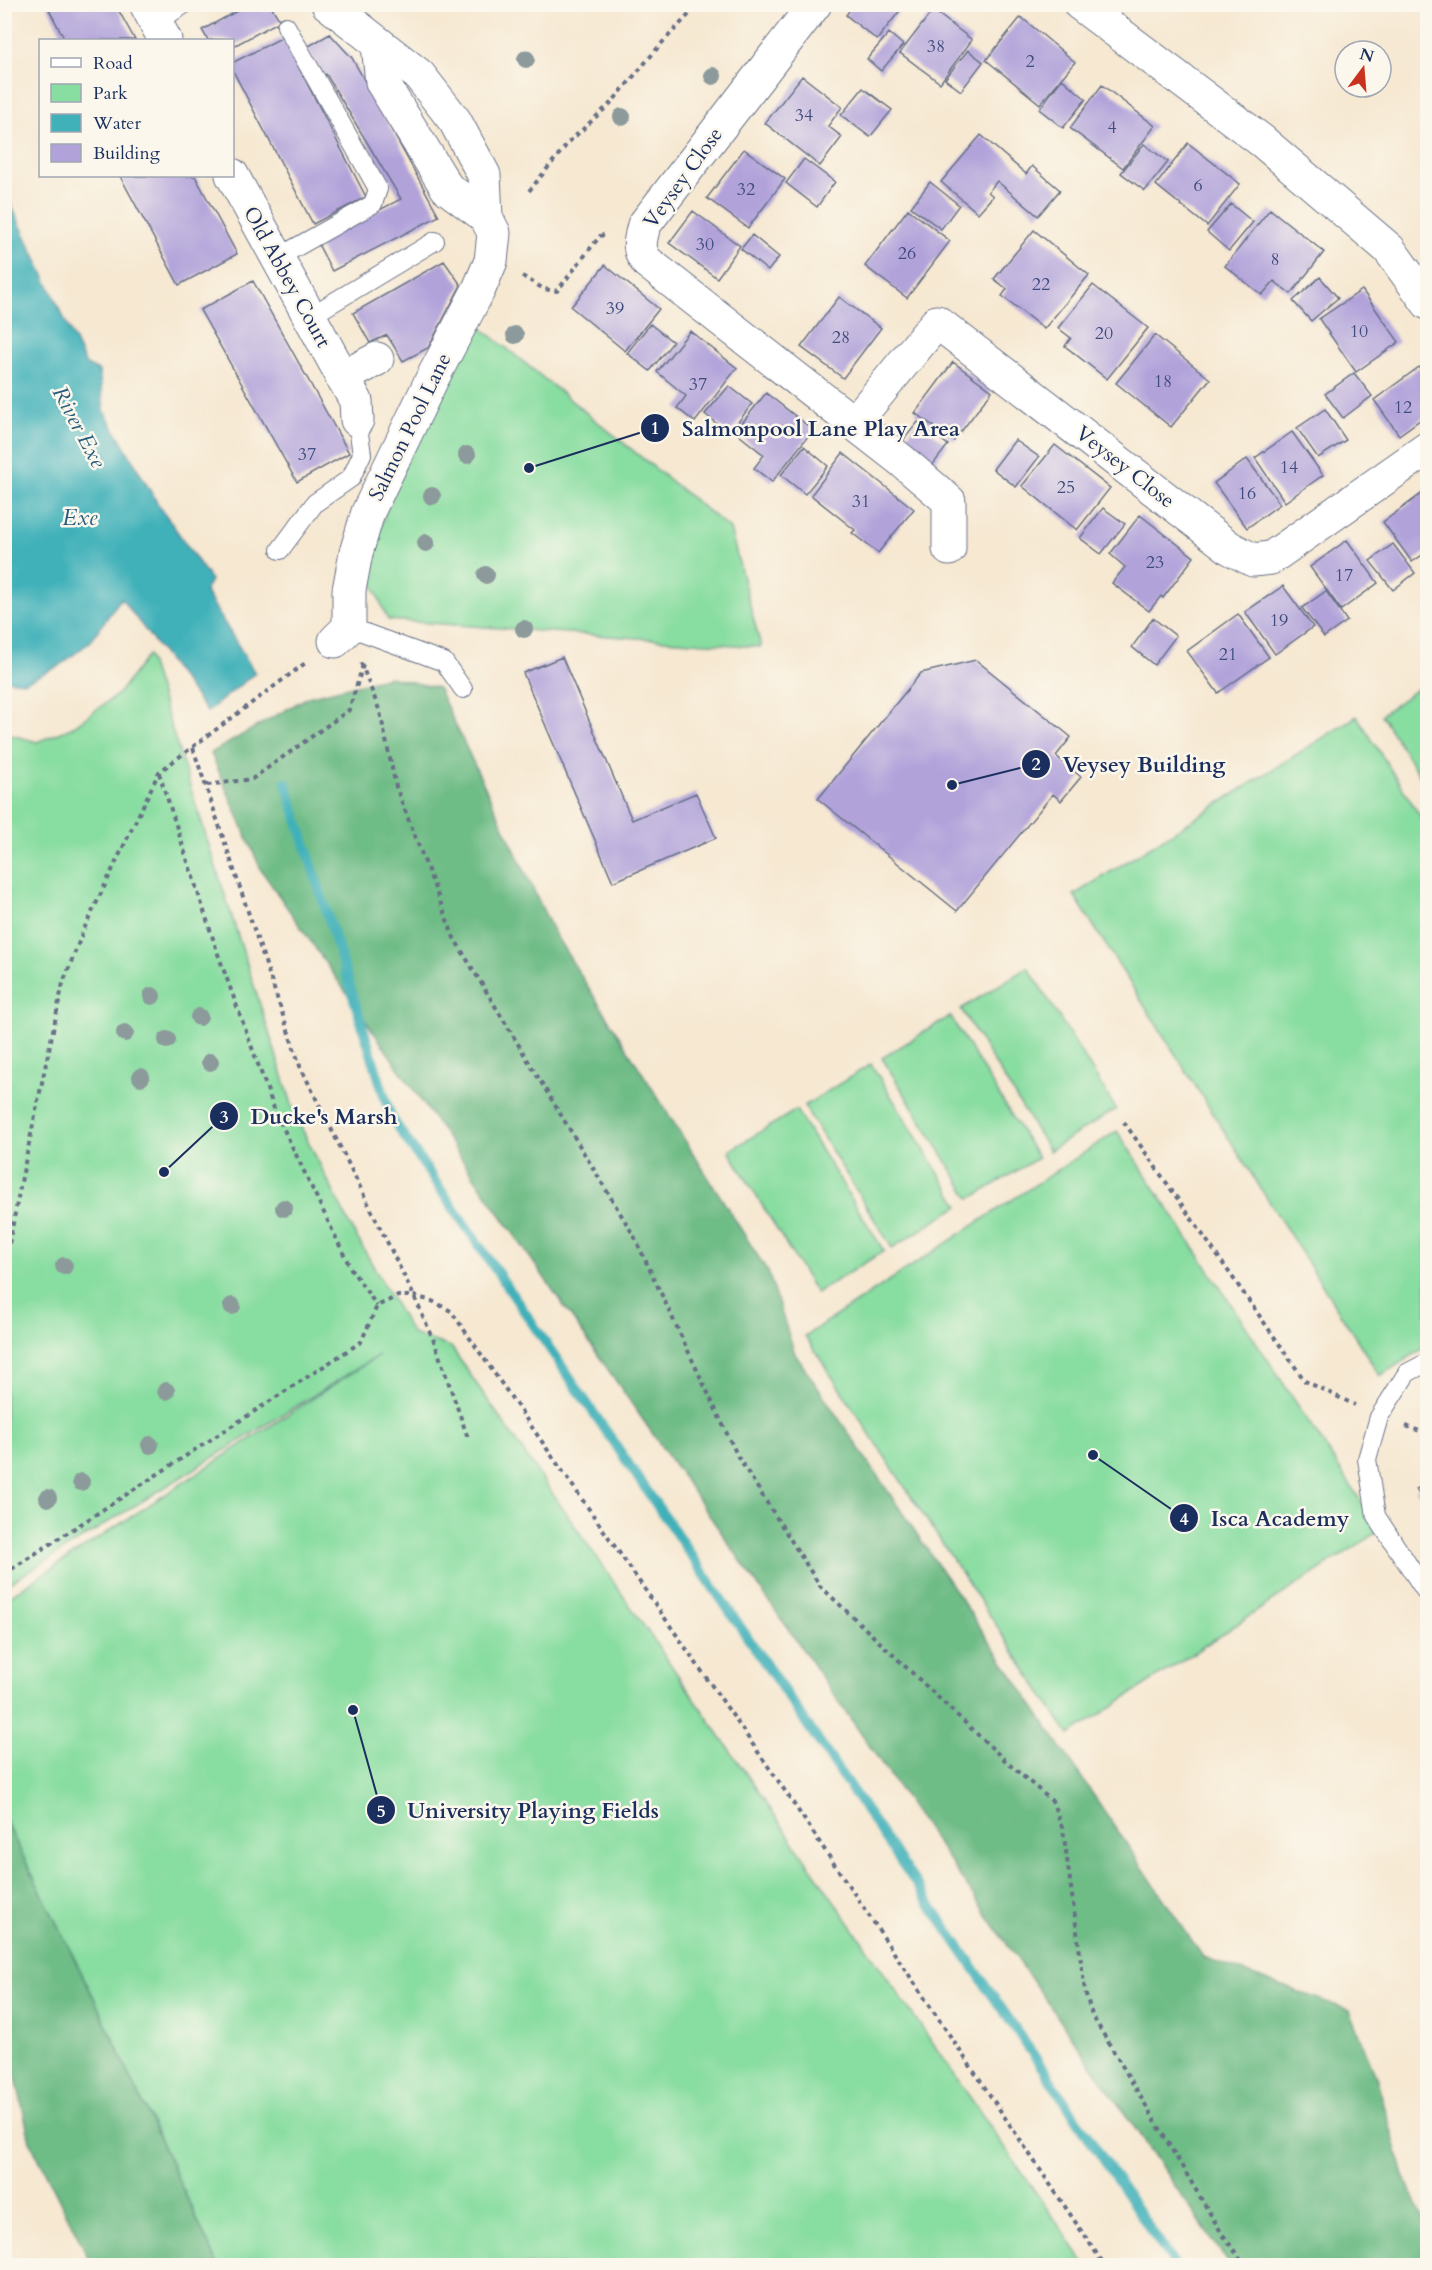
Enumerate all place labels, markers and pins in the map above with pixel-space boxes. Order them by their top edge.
callout: Salmonpool Lane Play Area [640,408,972,448]
callout: Veysey Building [1021,744,1238,784]
callout: Ducke's Marsh [209,1096,410,1136]
callout: Isca Academy [1169,1498,1361,1538]
callout: University Playing Fields [366,1790,671,1830]

